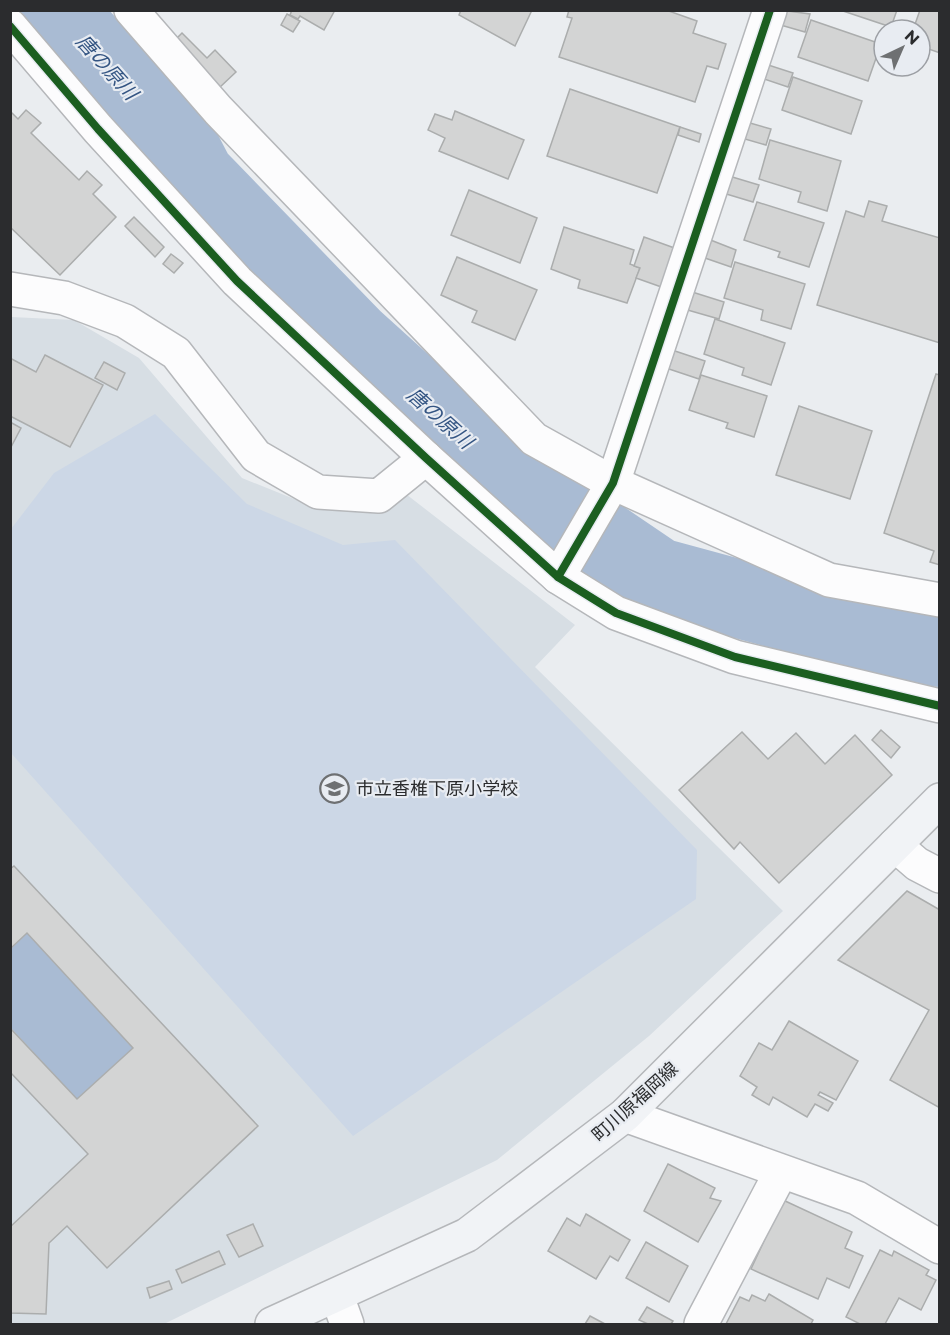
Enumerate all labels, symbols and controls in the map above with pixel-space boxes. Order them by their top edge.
north arrow [872,18,932,78]
text: N [901,26,923,49]
water label: 唐の原川 [71,29,144,106]
water label: 唐の原川 [402,382,479,455]
school or university icon: 市立香椎下原小学校 [319,773,351,805]
place label: 市立香椎下原小学校 [356,778,518,800]
street label: 町川原福岡線 [588,1058,682,1146]

